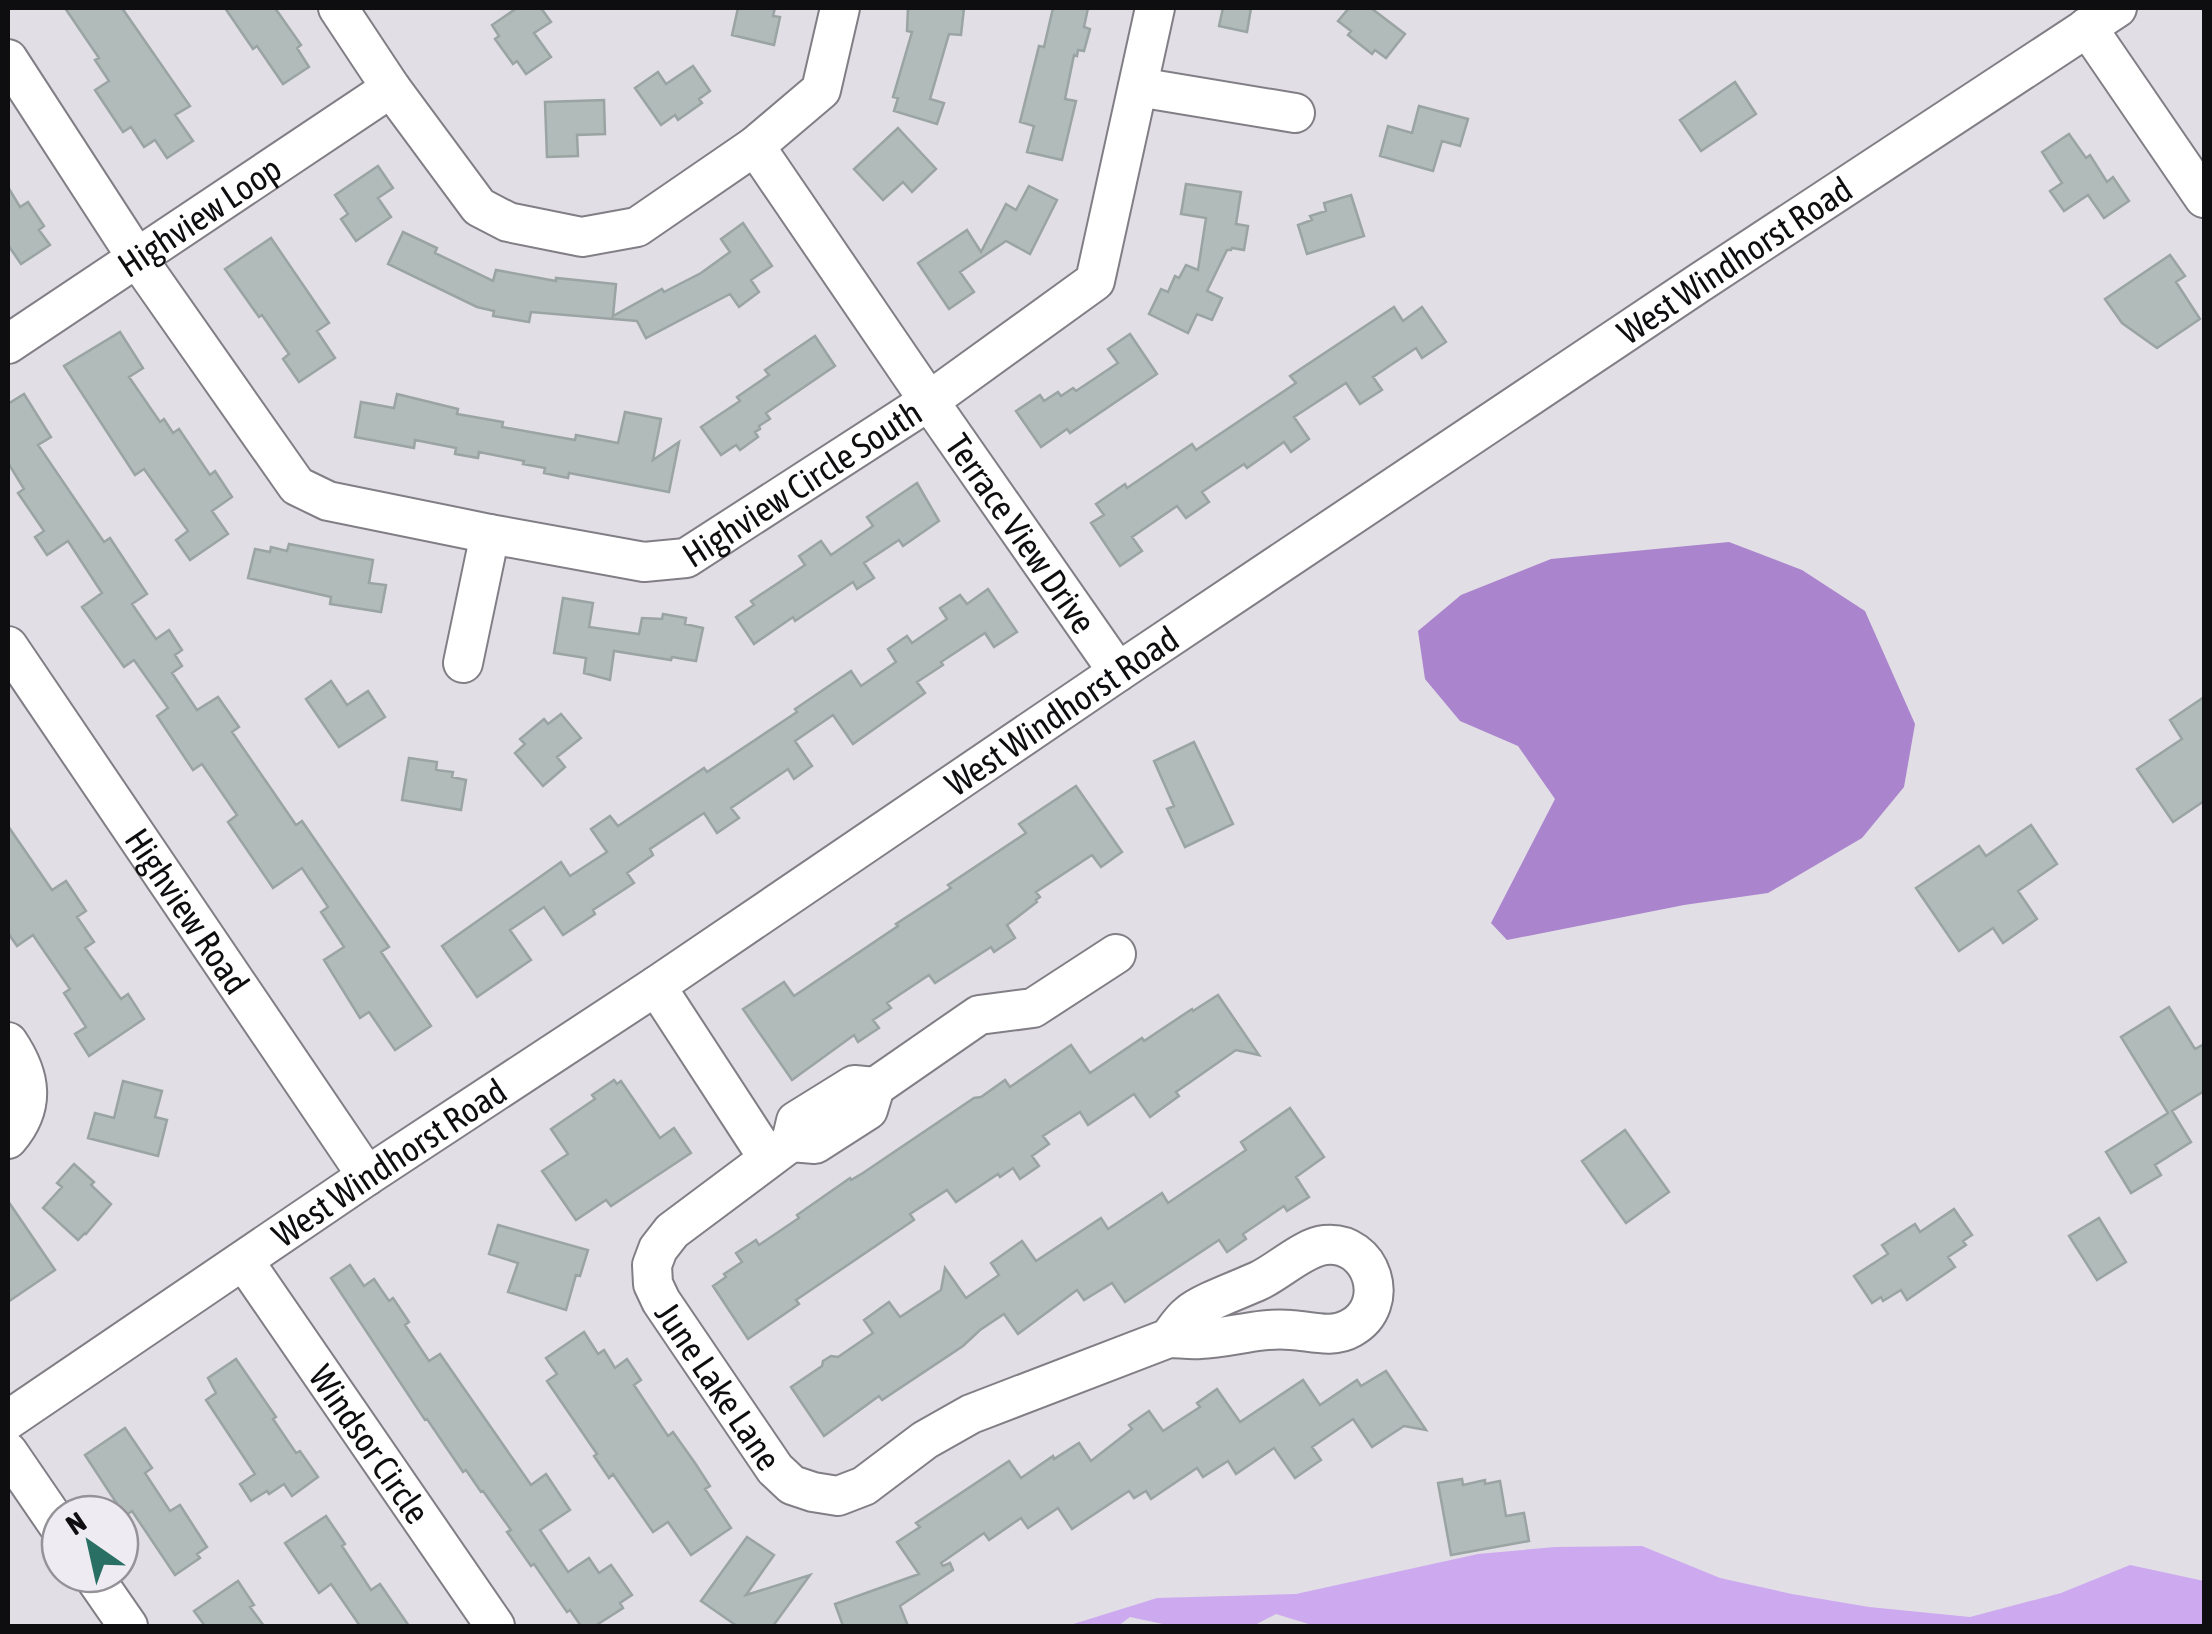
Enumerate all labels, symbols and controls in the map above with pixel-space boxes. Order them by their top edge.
street label: Highview Loop [110,148,288,285]
street label: West Windhorst Road [1610,168,1859,352]
street label: Highview Circle South [675,391,929,575]
street label: Terrace View Drive [938,426,1104,640]
street label: West Windhorst Road [937,618,1185,804]
street label: Highview Road [117,821,258,1001]
street label: West Windhorst Road [265,1070,513,1255]
street label: June Lake Lane [648,1295,790,1477]
street label: Windsor Circle [301,1357,438,1531]
north arrow [40,1494,140,1594]
text: N [60,1505,92,1541]

